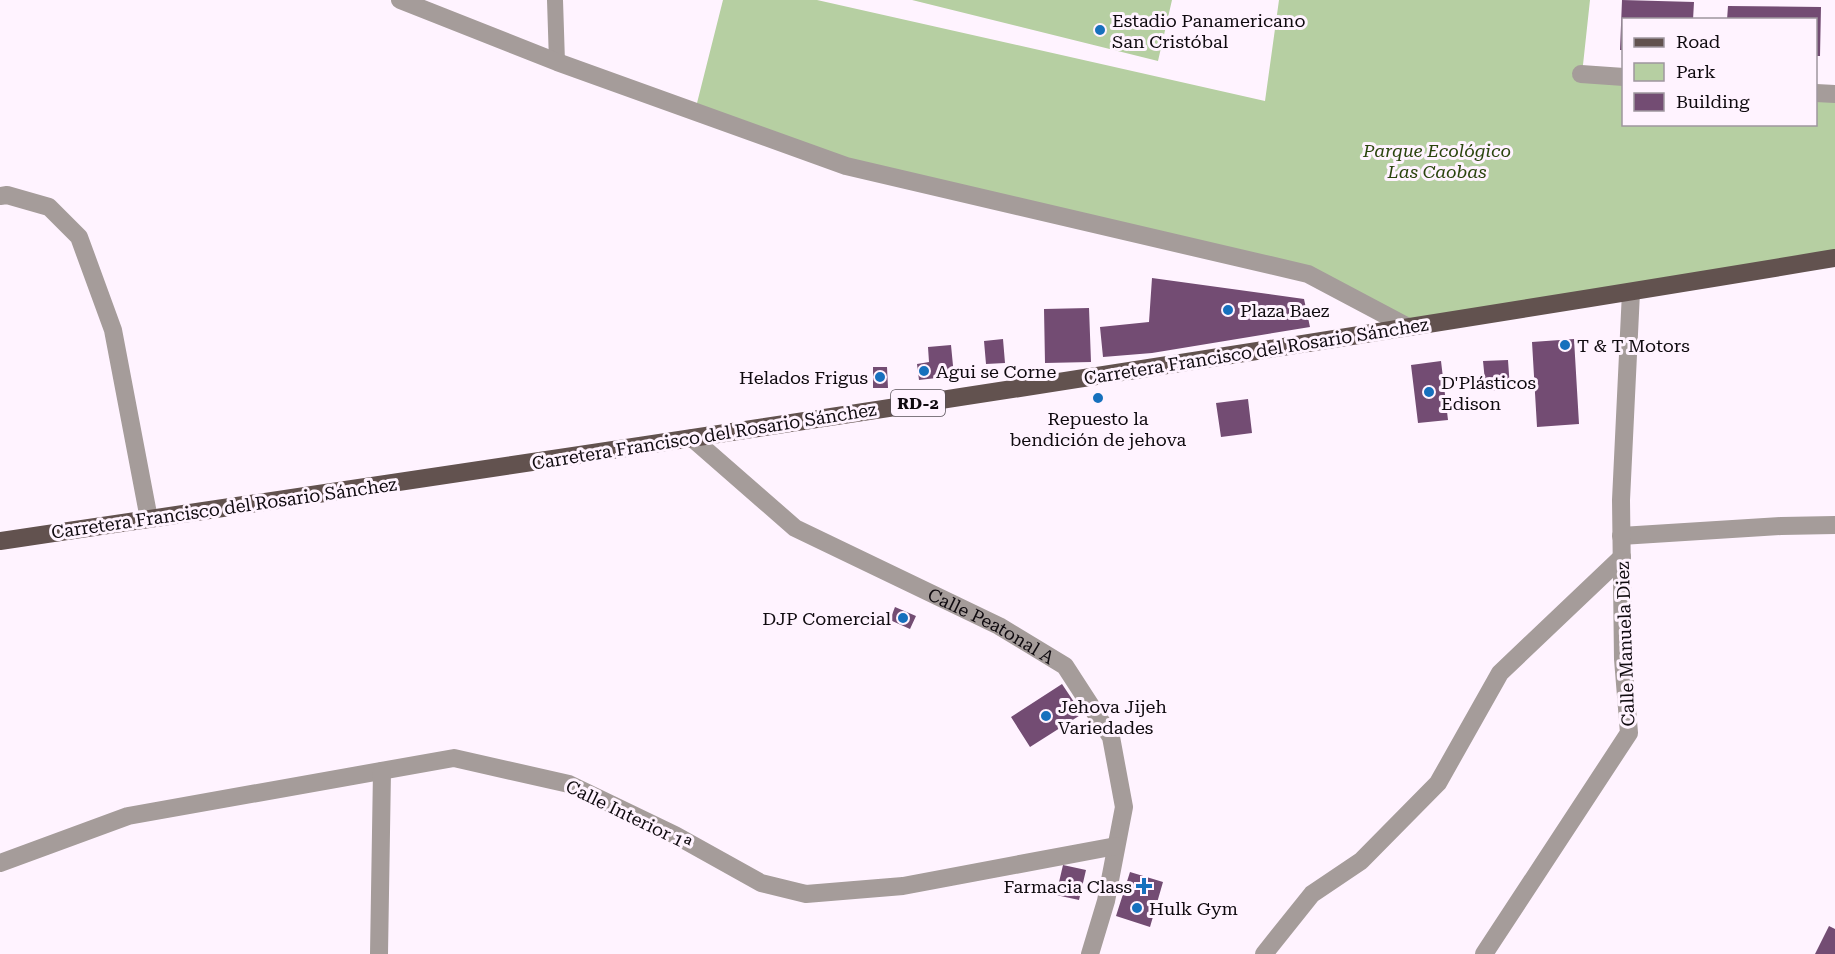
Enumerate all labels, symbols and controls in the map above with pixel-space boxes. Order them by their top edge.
place label: Estadio Panamericano San Cristóbal [1112,10,1305,52]
legend [1622,18,1817,126]
marker: Estadio Panamericano San Cristóbal [1093,23,1107,37]
text: Road [1676,31,1721,52]
text: Park [1676,61,1716,82]
text: Building [1676,91,1750,112]
park label: Parque Ecológico Las Caobas [1362,140,1511,182]
place label: Plaza Baez [1240,300,1330,321]
marker: Plaza Baez [1221,303,1235,317]
street label: Carretera Francisco del Rosario Sánchez [1082,313,1430,389]
place label: T & T Motors [1577,335,1690,356]
marker: T & T Motors [1558,338,1572,352]
place label: Agui se Corne [936,361,1056,382]
marker: Agui se Corne [917,364,931,378]
place label: Helados Frigus [739,367,868,388]
marker: Helados Frigus [873,370,887,384]
place label: D'Plásticos Edison [1441,372,1536,414]
marker: D'Plásticos Edison [1422,385,1436,399]
road number: RD-2 [891,390,945,416]
marker: Repuesto la bendición de jehova [1091,391,1105,405]
street label: Carretera Francisco del Rosario Sánchez [530,398,878,474]
place label: Repuesto la bendición de jehova [1010,408,1187,450]
street label: Carretera Francisco del Rosario Sánchez [50,473,399,543]
street label: Calle Manuela Diez [1612,561,1638,727]
street label: Calle Peatonal A [925,583,1059,668]
place label: DJP Comercial [762,608,891,629]
marker: DJP Comercial [896,611,910,625]
place label: Jehova Jijeh Variedades [1058,696,1167,738]
marker: Jehova Jijeh Variedades [1039,709,1053,723]
street label: Calle Interior 1ª [562,775,696,855]
place label: Farmacia Class [1004,876,1132,897]
marker: Farmacia Class [1137,879,1151,893]
place label: Hulk Gym [1149,898,1238,919]
marker: Hulk Gym [1130,901,1144,915]

